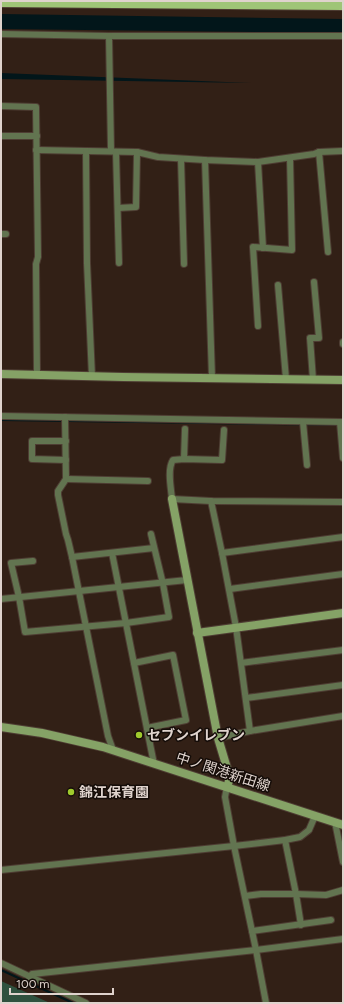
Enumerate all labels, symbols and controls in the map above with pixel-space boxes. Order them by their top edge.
place label: セブンイレブン [147,727,245,744]
marker: セブンイレブン [134,730,144,740]
street label: 中ノ関港新田線 [174,749,272,795]
place label: 錦江保育園 [79,784,149,801]
marker: 錦江保育園 [66,787,76,797]
scale bar [10,970,113,996]
text: 100 m [16,977,50,991]

